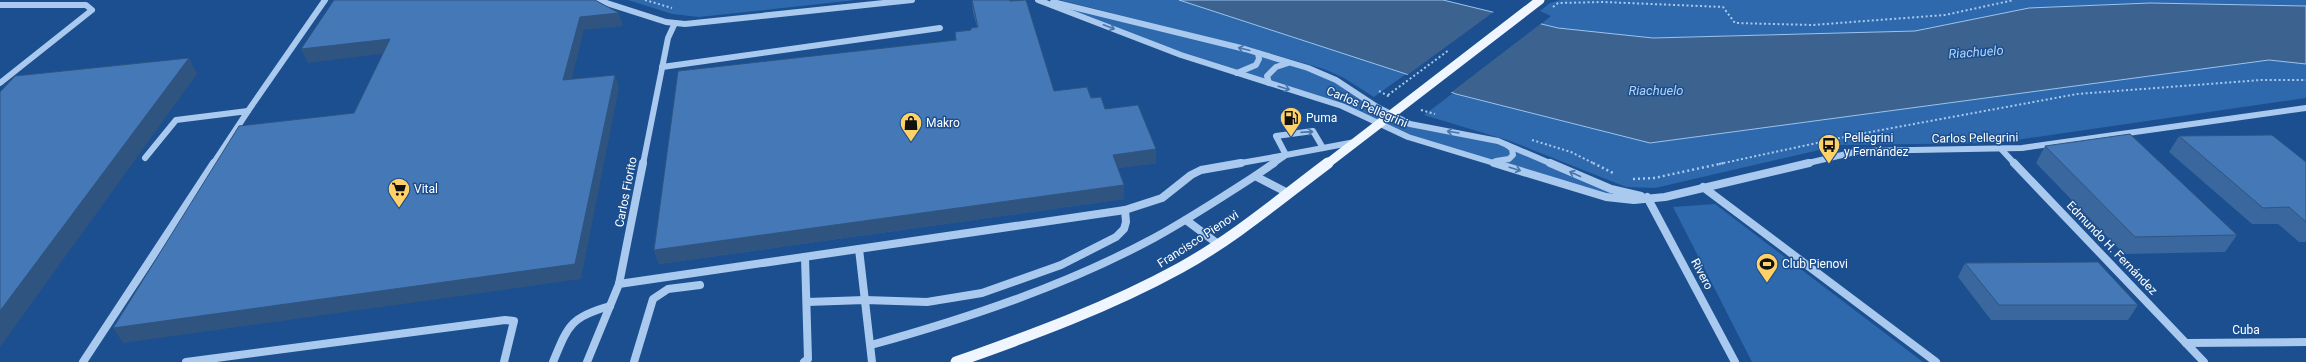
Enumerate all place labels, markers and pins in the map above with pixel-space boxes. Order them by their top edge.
fuel station icon: Puma [1278,105,1304,138]
shop icon: Makro [898,110,924,143]
place label: Puma [1306,111,1337,125]
place label: Makro [926,116,960,130]
place label: Pellegrini y Fernández [1844,131,1909,159]
bus stop icon: Pellegrini y Fernández [1816,132,1842,165]
supermarket icon: Vital [386,176,412,209]
place label: Vital [414,182,438,196]
sports icon: Club Pienovi [1754,251,1780,284]
place label: Club Pienovi [1782,257,1848,271]

